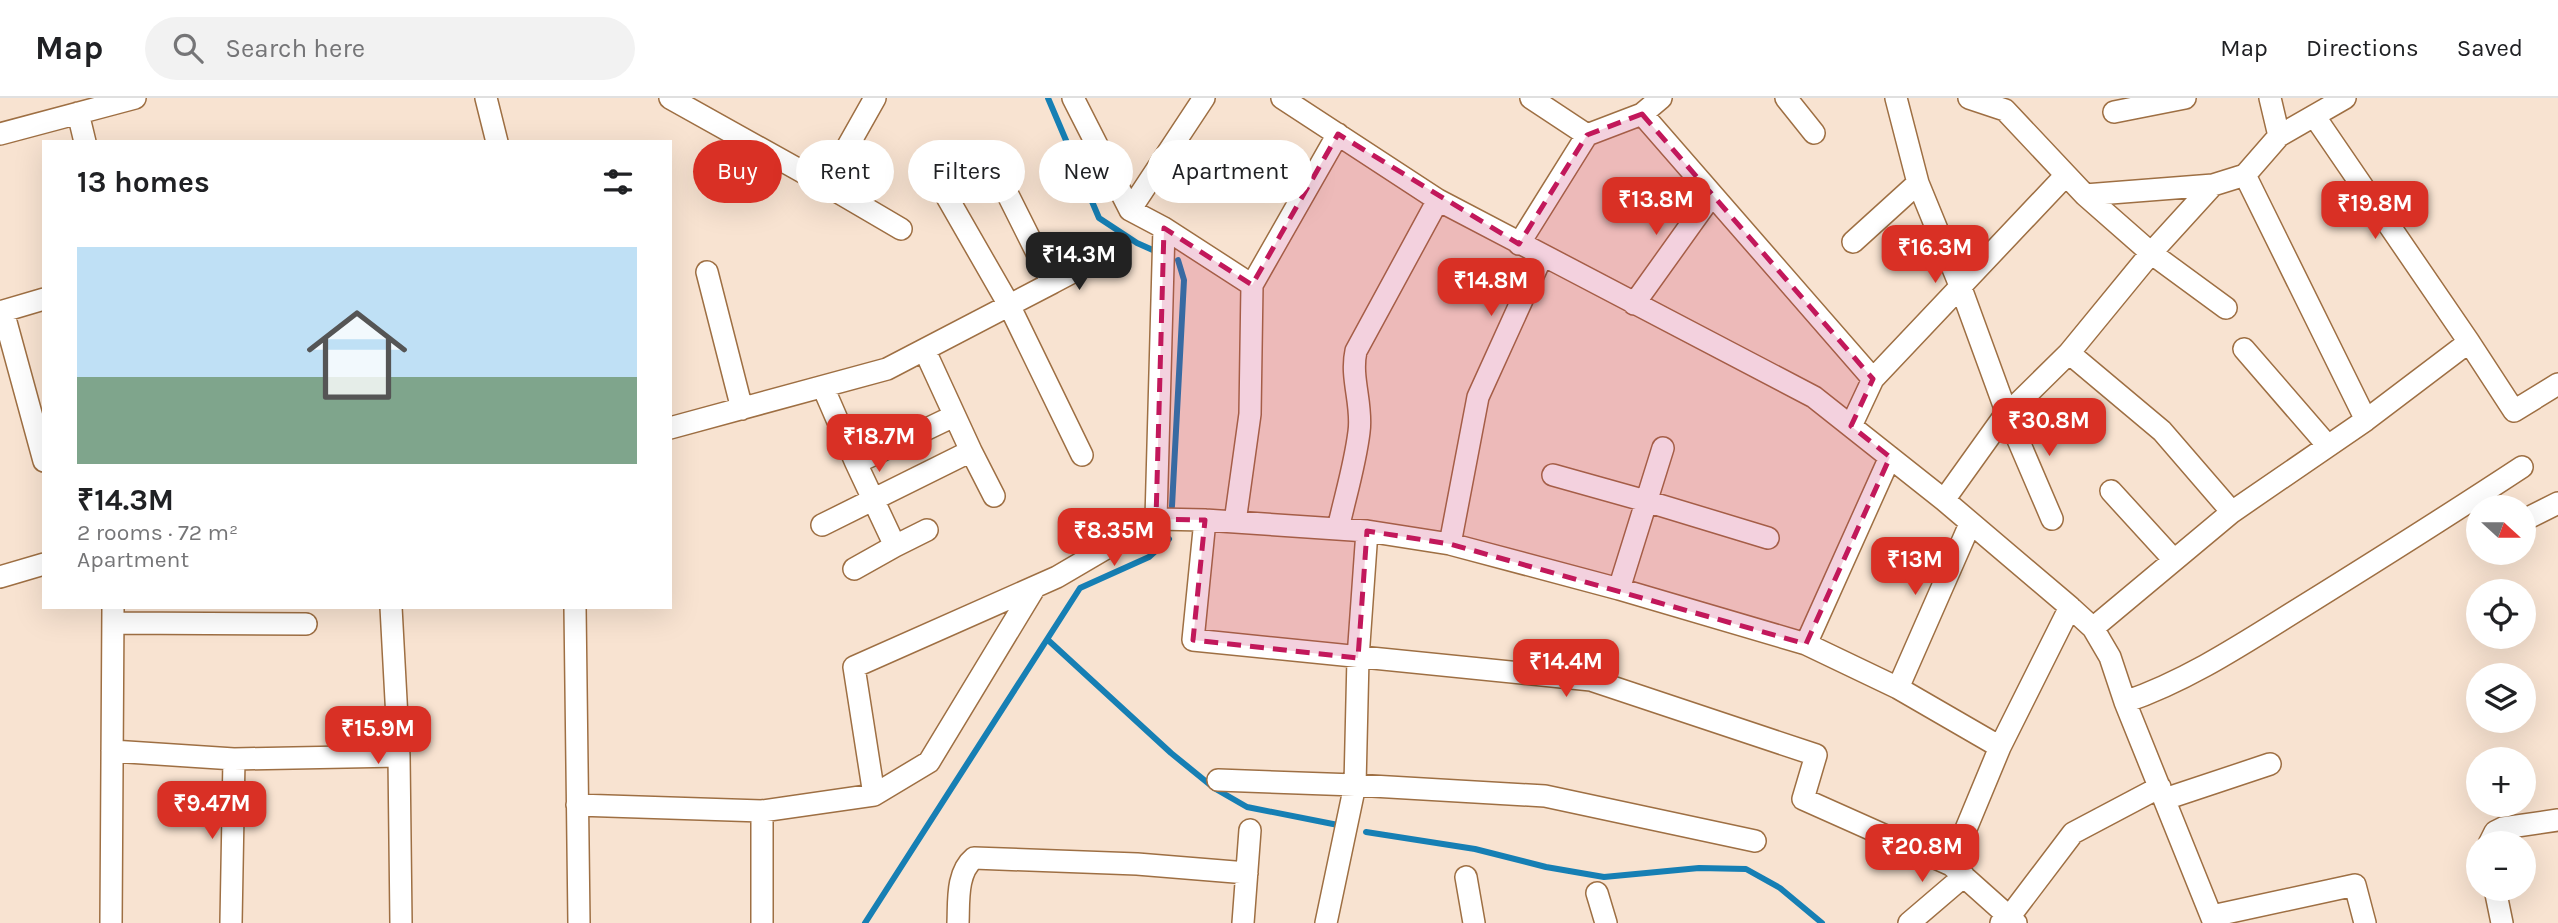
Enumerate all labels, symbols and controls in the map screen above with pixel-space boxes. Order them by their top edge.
search box [145,17,635,80]
text: Map [35,29,103,67]
icon: search [169,29,207,67]
text: Search here [225,33,365,64]
text: Map [2220,34,2268,62]
text: Directions [2306,34,2419,62]
text: Saved [2457,34,2523,62]
chip: Buy [693,140,782,203]
chip: Rent [796,140,894,203]
chip: Filters [908,140,1025,203]
chip: New [1039,140,1133,203]
chip: Apartment [1147,140,1312,203]
icon: filters [599,163,637,201]
text: 13 homes [77,164,210,200]
pin: ₹13.8M [1599,178,1713,237]
pin: ₹19.8M [2318,181,2432,241]
text: ₹13.8M [1618,186,1694,213]
text: ₹19.8M [2337,190,2413,217]
pin: ₹16.3M [1878,226,1992,285]
pin: ₹14.3M [1022,232,1136,292]
text: ₹16.3M [1898,234,1972,261]
text: ₹14.3M [1042,241,1116,268]
pin: ₹14.8M [1434,258,1548,318]
text: ₹14.8M [1454,267,1528,294]
icon: home [294,292,420,418]
pin: ₹30.8M [1992,398,2106,458]
text: ₹30.8M [2008,407,2090,434]
pin: ₹18.7M [822,414,936,474]
text: ₹18.7M [843,423,915,450]
text: ₹14.3M [77,482,174,518]
north arrow [2466,495,2536,565]
map controls [2466,495,2536,901]
pin: ₹8.35M [1057,508,1171,568]
text: ₹8.35M [1074,517,1154,544]
text: 2 rooms · 72 m² [77,519,238,546]
pin: ₹13M [1874,538,1956,597]
text: Apartment [77,546,189,573]
text: ₹13M [1887,546,1943,573]
button: locate [2466,579,2536,649]
pin: ₹14.4M [1509,640,1623,699]
text: ₹14.4M [1529,648,1603,675]
button: layers [2466,663,2536,733]
pin: ₹15.9M [321,706,435,766]
text: ₹15.9M [341,715,415,742]
button: + [2466,747,2536,817]
pin: ₹9.47M [155,782,269,841]
text: ₹9.47M [173,790,251,817]
pin: ₹20.8M [1865,824,1979,884]
button: − [2466,831,2536,901]
text: ₹20.8M [1881,833,1963,860]

